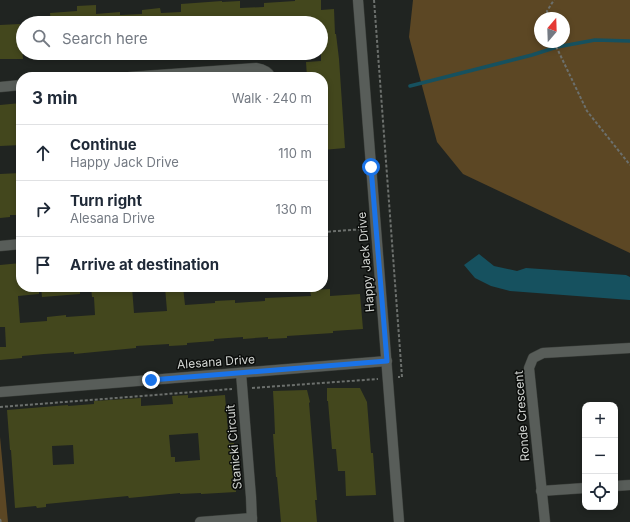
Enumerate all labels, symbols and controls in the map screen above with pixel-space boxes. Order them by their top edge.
north arrow [534,12,570,48]
search box [16,16,328,60]
icon: search [30,27,52,49]
text: Search here [62,29,148,48]
text: 3 min [32,88,78,108]
text: Walk · 240 m [232,90,312,106]
text: Continue [70,135,137,154]
icon: ahead [32,142,54,164]
text: 110 m [278,145,312,161]
text: Happy Jack Drive [70,154,179,170]
route start [362,158,380,176]
text: Turn right [70,191,142,210]
icon: right [32,198,54,220]
text: 130 m [275,201,312,217]
text: Alesana Drive [70,210,155,226]
street label: Happy Jack Drive [354,211,377,313]
icon: arrive [32,254,54,276]
text: Arrive at destination [70,255,219,274]
street label: Alesana Drive [176,351,256,372]
street label: Ronde Crescent [511,370,532,462]
route end [142,371,160,389]
map controls [582,402,618,510]
button: + [582,402,618,438]
street label: Stanicki Circuit [222,404,245,490]
button: − [582,438,618,474]
button: locate [582,474,618,510]

